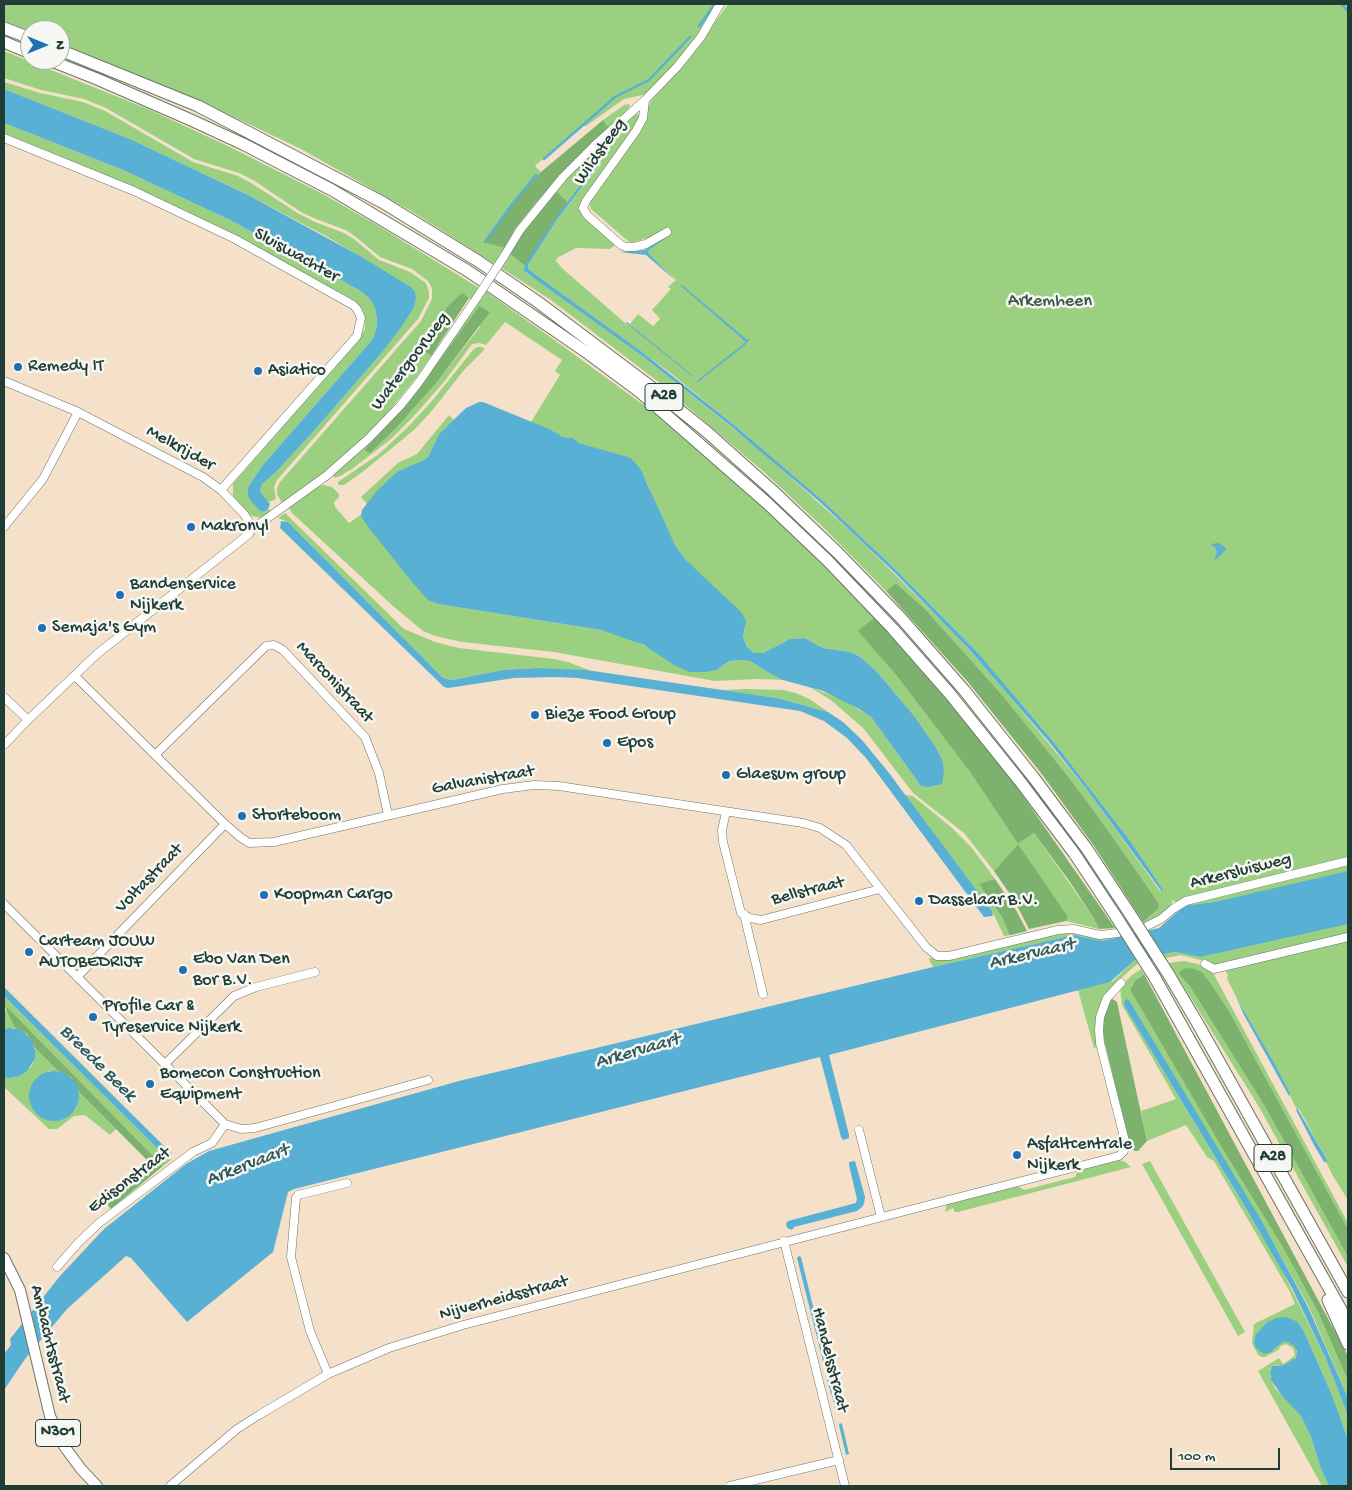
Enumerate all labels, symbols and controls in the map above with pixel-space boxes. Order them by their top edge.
north arrow [20,20,70,70]
text: N [51,40,68,50]
street label: Wildsteeg [570,114,632,190]
street label: Sluiswachter [250,224,342,288]
park label: Arkemheen [1008,291,1092,313]
street label: Watergoorweg [367,309,455,415]
place label: Remedy IT [28,356,104,378]
place label: Asiatico [268,360,326,382]
marker: Remedy IT [12,361,24,373]
marker: Asiatico [252,365,264,377]
road number: A28 [645,384,683,411]
street label: Melkrijder [142,421,218,477]
place label: Makronyl [201,516,269,538]
marker: Makronyl [185,521,197,533]
place label: Bandenservice Nijkerk [130,574,236,616]
marker: Bandenservice Nijkerk [114,589,126,601]
place label: Semaja's Gym [52,617,156,639]
marker: Semaja's Gym [36,622,48,634]
street label: Marconistraat [290,637,378,729]
place label: Bieze Food Group [545,704,676,726]
marker: Bieze Food Group [529,709,541,721]
place label: Epos [617,732,653,754]
marker: Epos [601,737,613,749]
street label: Galvanistraat [430,761,536,801]
place label: Glaesum group [736,764,846,786]
marker: Glaesum group [720,769,732,781]
place label: Storteboom [252,805,341,827]
marker: Storteboom [236,810,248,822]
street label: Voltastraat [112,840,188,918]
street label: Arkersluisweg [1188,849,1294,895]
street label: Bellstraat [769,873,847,911]
place label: Koopman Cargo [274,884,393,906]
marker: Koopman Cargo [258,889,270,901]
place label: Dasselaar B.V. [929,890,1038,912]
marker: Dasselaar B.V. [913,895,925,907]
place label: Carteam JOUW AUTOBEDRIJF [39,931,155,974]
water label: Arkervaart [987,934,1077,976]
marker: Carteam JOUW AUTOBEDRIJF [23,946,35,958]
place label: Ebo Van Den Bor B.V. [193,949,290,992]
marker: Ebo Van Den Bor B.V. [177,964,189,976]
place label: Profile Car & Tyreservice Nijkerk [103,996,241,1038]
marker: Profile Car & Tyreservice Nijkerk [87,1011,99,1023]
water label: Breede Beek [54,1021,140,1107]
water label: Arkervaart [593,1029,683,1075]
place label: Bomecon Construction Equipment [160,1063,321,1106]
marker: Bomecon Construction Equipment [144,1078,156,1090]
place label: Asfaltcentrale Nijkerk [1027,1134,1132,1176]
water label: Arkervaart [203,1140,293,1192]
street label: Edisonstraat [84,1143,176,1219]
road number: A28 [1254,1144,1292,1172]
marker: Asfaltcentrale Nijkerk [1011,1149,1023,1161]
street label: Nijverheidsstraat [437,1271,571,1327]
street label: Ambachtsstraat [24,1283,74,1405]
street label: Handelsstraat [806,1306,852,1414]
road number: N301 [36,1420,80,1446]
scale bar [1172,1438,1282,1470]
text: 100 m [1178,1448,1215,1466]

